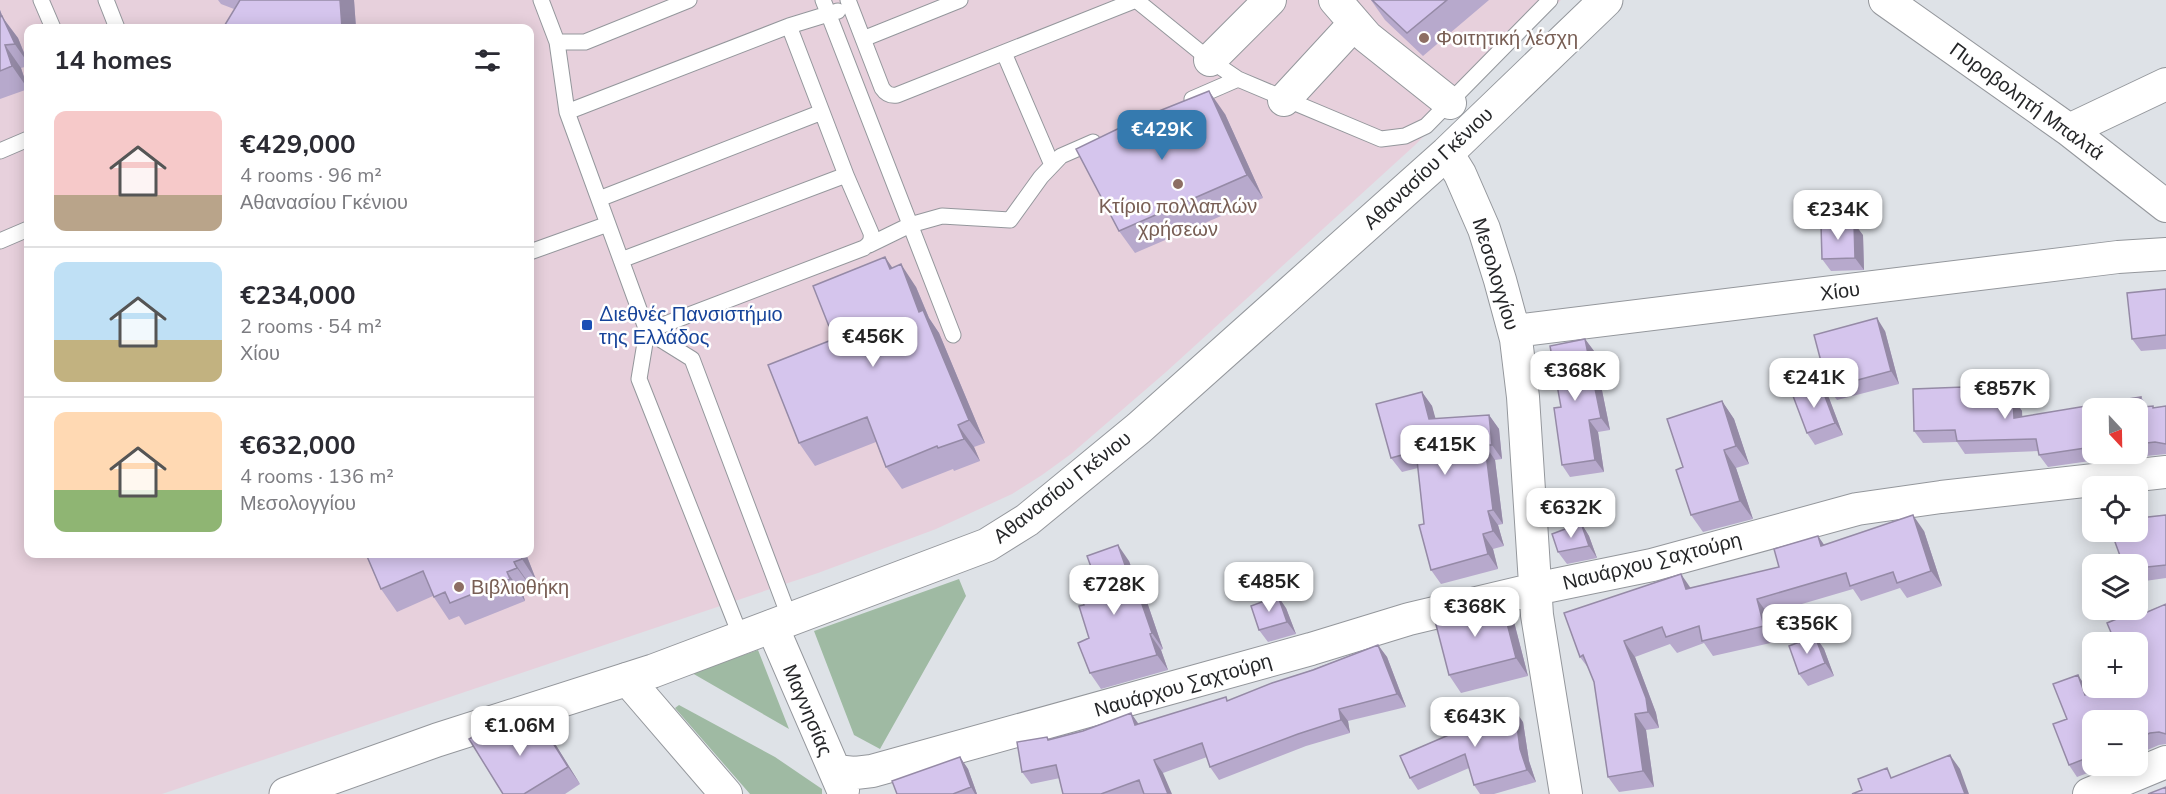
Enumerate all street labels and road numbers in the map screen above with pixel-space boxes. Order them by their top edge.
street label: Πυροβολητή Μπαλτά [1944,36,2109,167]
street label: Αθανασίου Γκένιου [1358,101,1499,236]
street label: Μεσολογγίου [1466,215,1525,334]
street label: Χίου [1819,276,1861,307]
street label: Αθανασίου Γκένιου [988,425,1137,550]
street label: Ναυάρχου Σαχτούρη [1560,526,1744,597]
street label: Ναυάρχου Σαχτούρη [1091,647,1275,724]
street label: Μαγνησίας [776,660,839,761]

